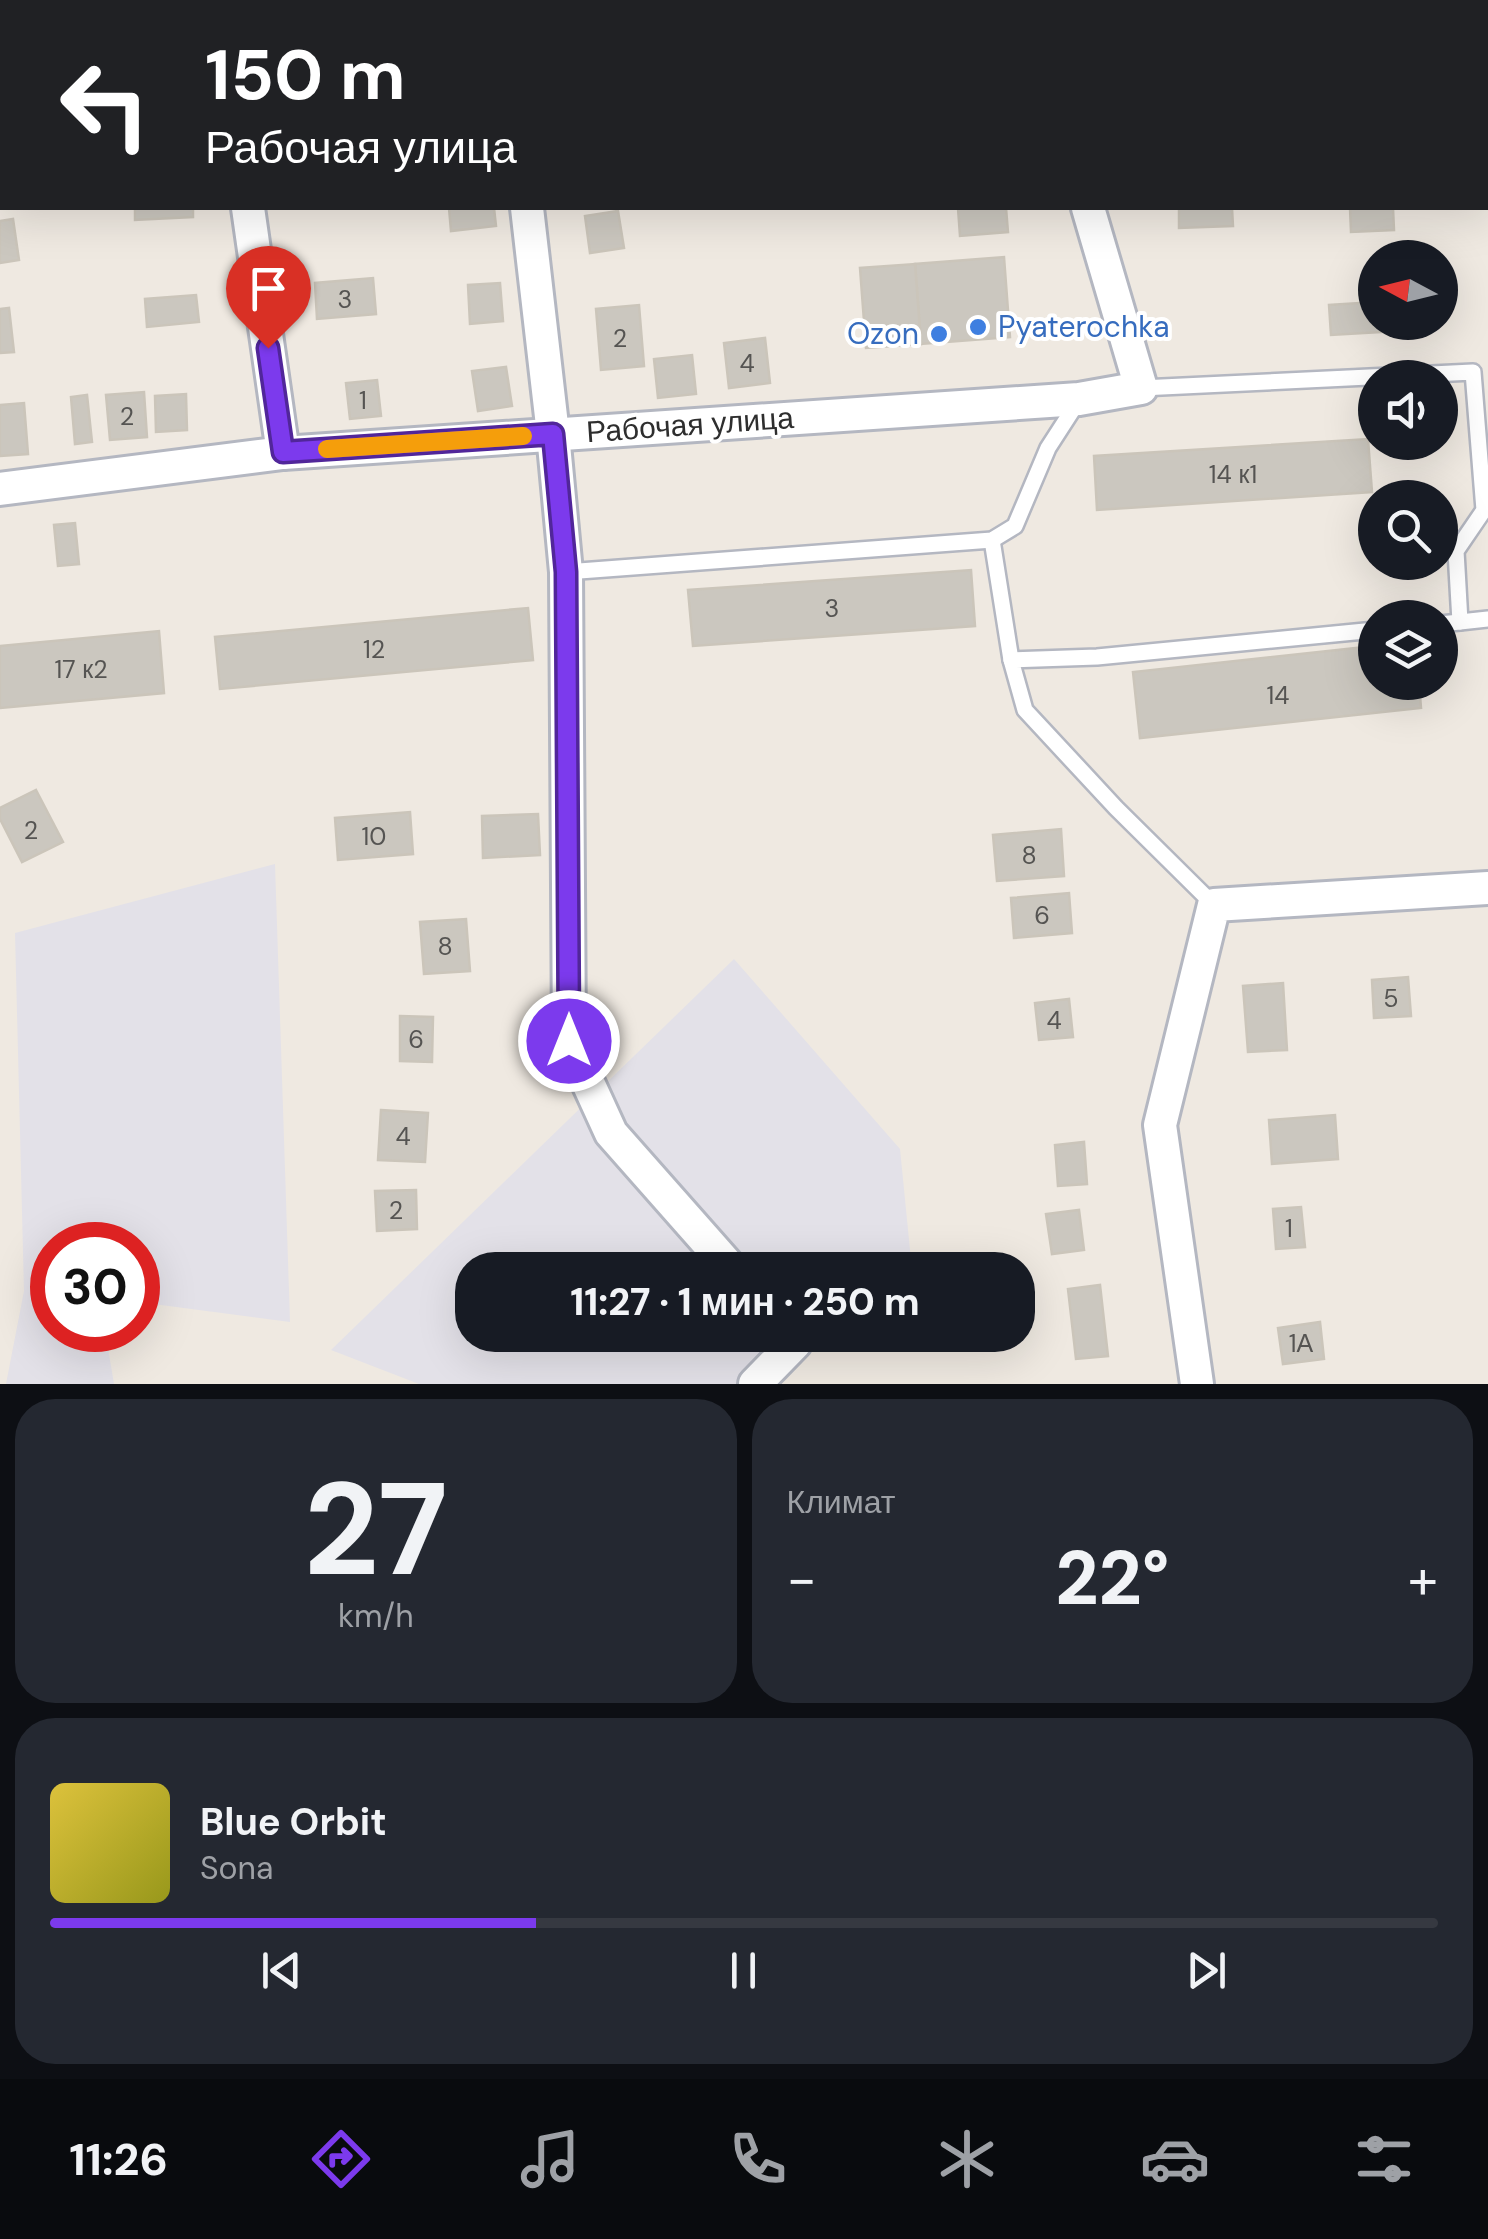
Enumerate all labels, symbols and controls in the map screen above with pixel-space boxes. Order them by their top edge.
text: 150 m [205,30,406,121]
icon: left [40,40,170,170]
text: Рабочая улица [205,118,517,177]
north arrow [1358,240,1458,340]
map controls [1358,240,1458,700]
pin [226,246,311,349]
icon: arrive [241,261,296,316]
house number: 3 [338,283,352,316]
place label: Pyaterochka [998,307,1169,346]
place label: Ozon [847,314,919,353]
marker: Pyaterochka [967,316,989,338]
house number: 2 [613,322,627,355]
marker: Ozon [928,323,950,345]
house number: 4 [739,347,755,380]
button: sound [1358,360,1458,460]
house number: 1 [359,384,367,417]
street label: Рабочая улица [585,398,795,451]
house number: 2 [120,400,134,433]
house number: 14 к1 [1209,458,1257,491]
button: search [1358,480,1458,580]
house number: 3 [825,592,839,625]
button: layers [1358,600,1458,700]
house number: 12 [363,633,385,666]
house number: 17 к2 [54,653,108,686]
house number: 14 [1267,679,1289,712]
house number: 2 [24,814,38,847]
house number: 10 [362,820,386,853]
house number: 8 [1021,839,1037,872]
house number: 6 [1034,899,1050,932]
house number: 8 [437,930,453,963]
house number: 5 [1383,982,1399,1015]
position arrow [517,989,621,1093]
house number: 4 [1046,1004,1062,1037]
house number: 6 [408,1023,424,1056]
house number: 4 [395,1120,411,1153]
house number: 2 [389,1194,403,1227]
house number: 1 [1285,1212,1293,1245]
speed limit sign: 30 [30,1222,160,1352]
text: 11:27 · 1 мин · 250 m [570,1277,920,1327]
house number: 1А [1289,1327,1314,1360]
text: 27 [304,1445,448,1614]
text: Климат [787,1481,895,1523]
text: 22° [1055,1530,1169,1627]
text: − [787,1543,817,1615]
text: + [1408,1543,1438,1615]
text: km/h [338,1595,414,1637]
text: Blue Orbit [200,1797,387,1847]
text: Sona [200,1847,273,1889]
icon: previous [254,1943,309,1998]
icon: pause [716,1943,771,1998]
icon: next [1179,1943,1234,1998]
icon: directions [306,2124,376,2194]
icon: music [515,2124,585,2194]
icon: phone [723,2124,793,2194]
icon: climate [932,2124,1002,2194]
icon: car [1140,2124,1210,2194]
icon: filters [1349,2124,1419,2194]
text: 11:26 [69,2130,168,2189]

